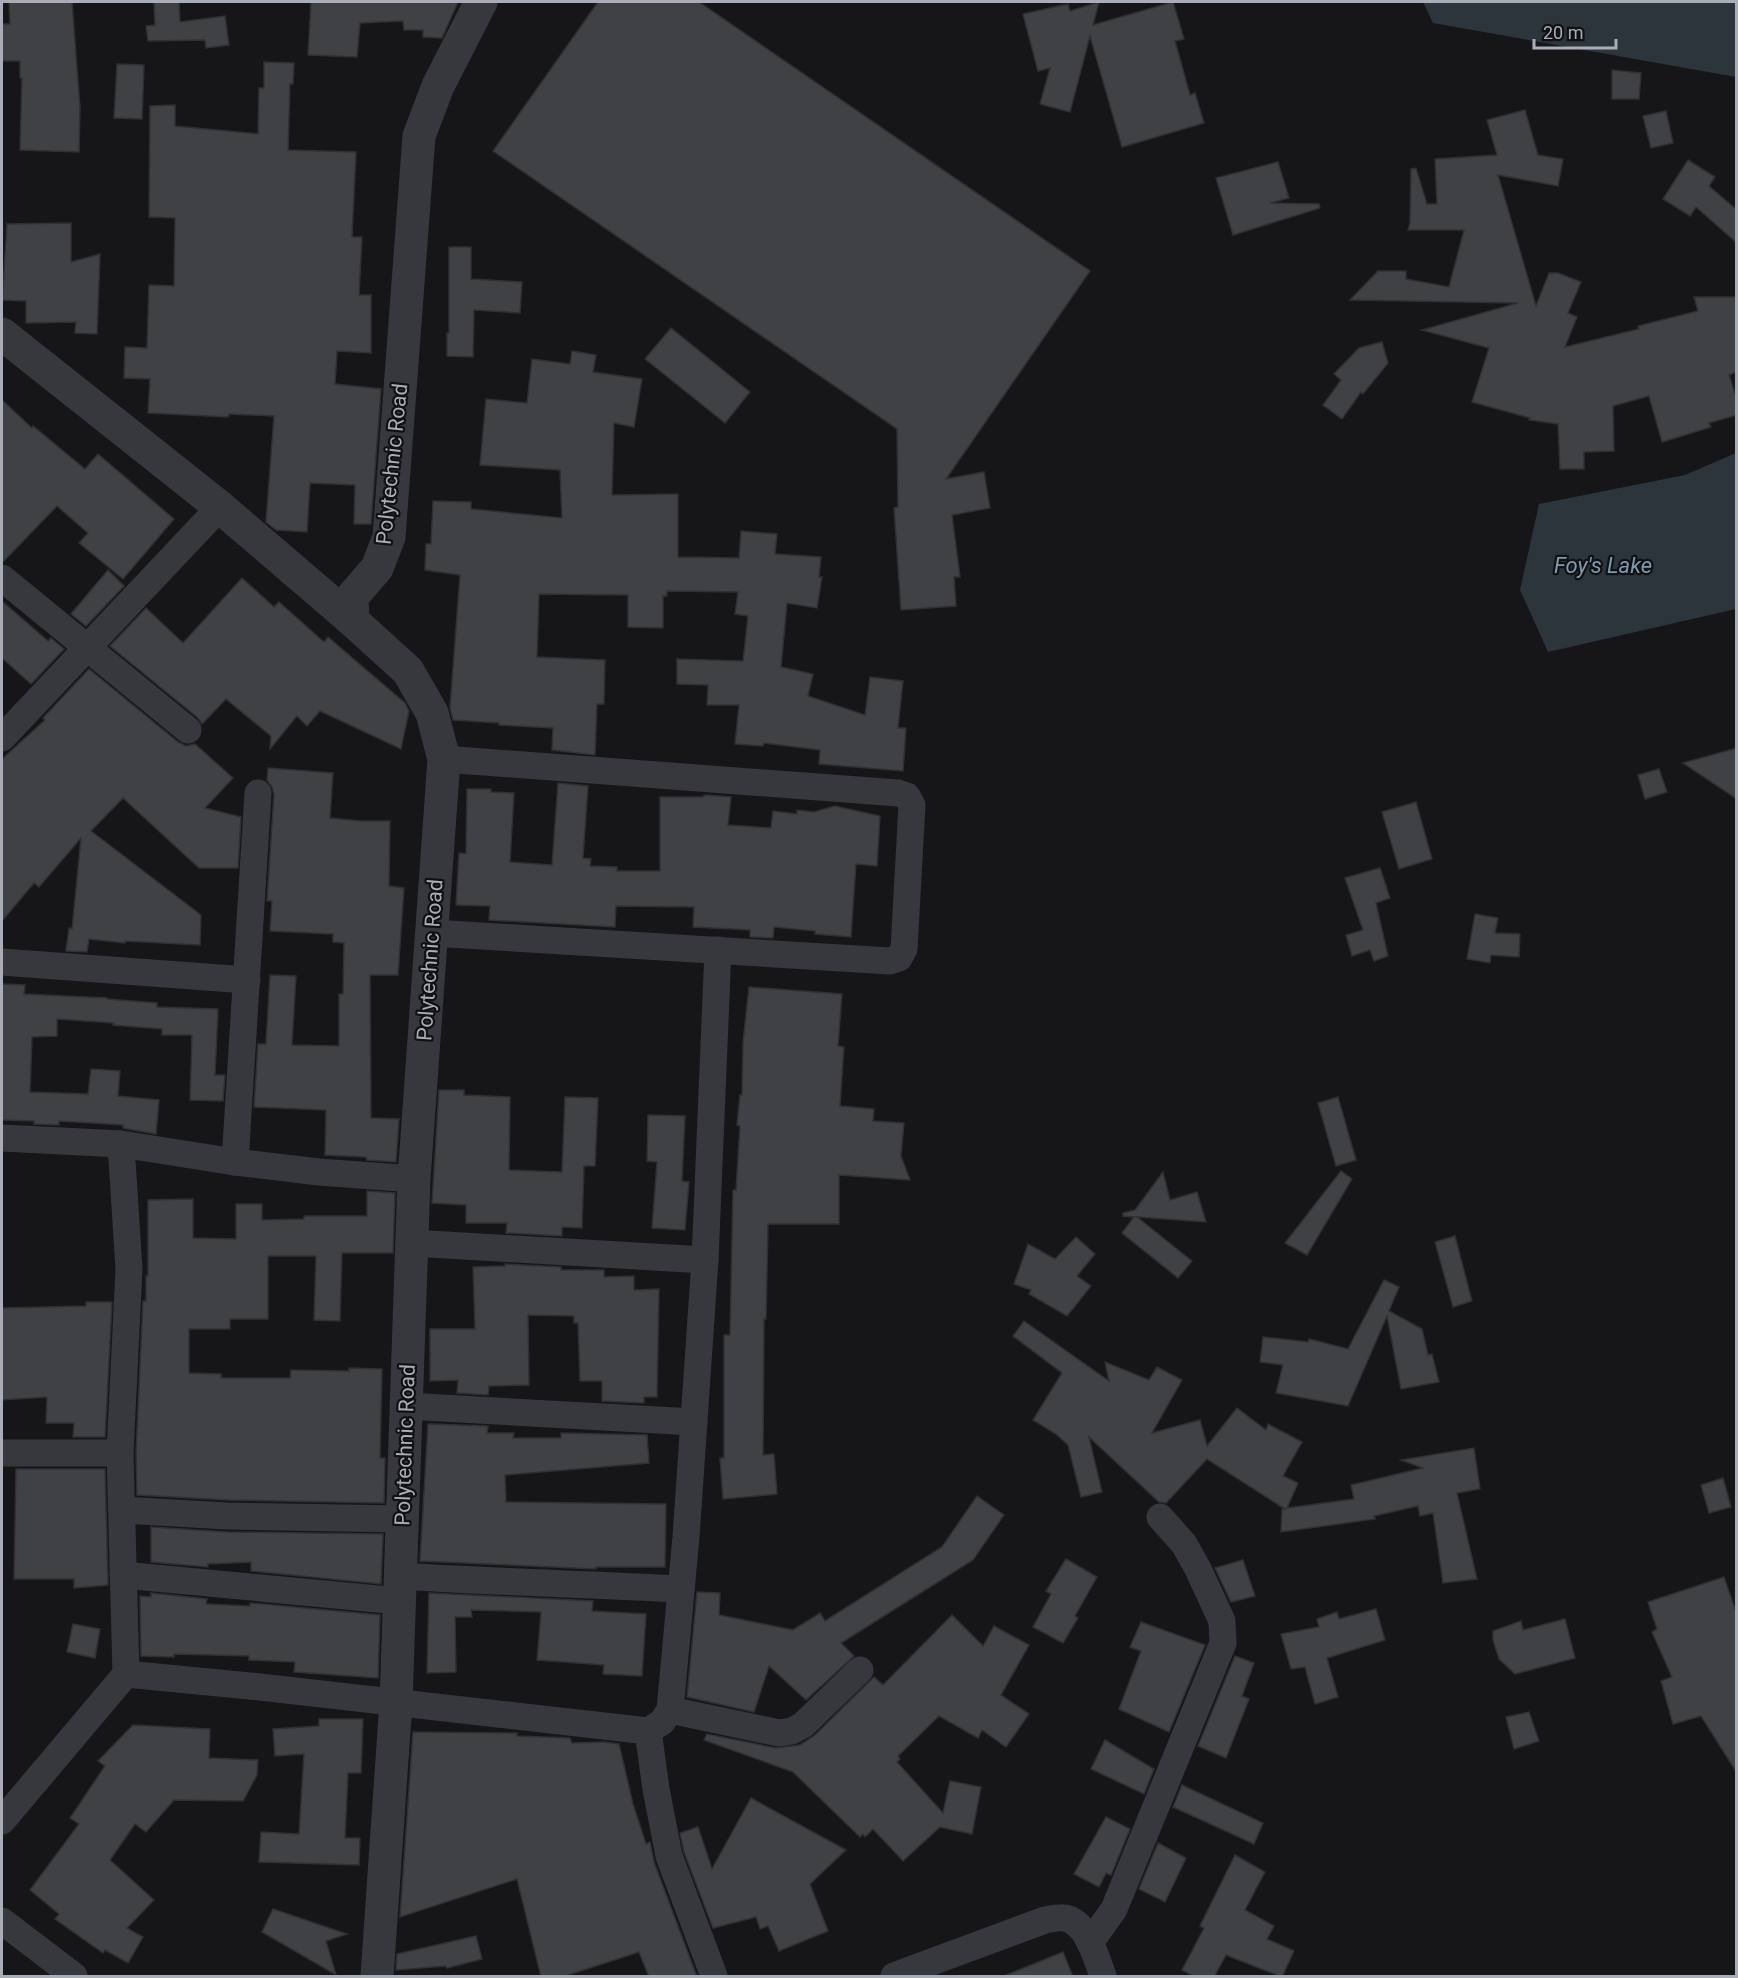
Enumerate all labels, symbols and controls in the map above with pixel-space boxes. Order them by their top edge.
scale bar [1534,12,1616,50]
text: 20 m [1543,22,1583,43]
street label: Polytechnic Road [372,382,412,546]
water label: Foy's Lake [1554,553,1652,578]
street label: Polytechnic Road [412,878,448,1042]
street label: Polytechnic Road [390,1364,420,1526]

